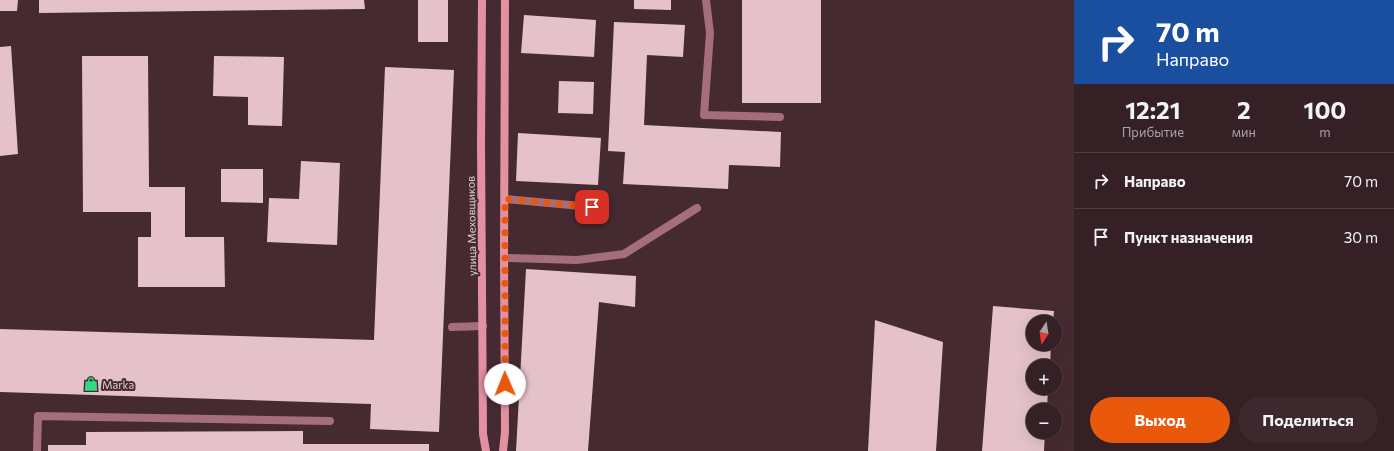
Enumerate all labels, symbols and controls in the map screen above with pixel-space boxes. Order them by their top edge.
text: 70 m [1156,14,1220,48]
icon: right [1090,16,1142,68]
text: Направо [1156,48,1229,70]
text: 12:21 [1125,95,1181,124]
text: 2 [1237,95,1251,124]
text: 100 [1304,95,1346,124]
text: Прибытие [1122,124,1184,140]
text: мин [1232,124,1256,140]
text: m [1319,124,1331,140]
icon: right [1090,170,1112,192]
text: Направо [1124,172,1186,190]
text: 70 m [1344,172,1378,190]
street label: улица Меховщиков [464,176,478,276]
pin [575,190,609,224]
icon: arrive [581,196,603,218]
icon: arrive [1090,226,1112,248]
text: Пункт назначения [1124,228,1253,246]
text: 30 m [1344,228,1378,246]
north arrow [1026,315,1062,351]
map controls [1026,315,1062,439]
button: + [1026,359,1062,395]
position arrow [484,363,526,405]
shop icon: Marka [83,376,99,392]
place label: Marka [102,378,134,391]
button: Выход [1090,397,1230,443]
button: Поделиться [1238,397,1378,443]
button: − [1026,403,1062,439]

